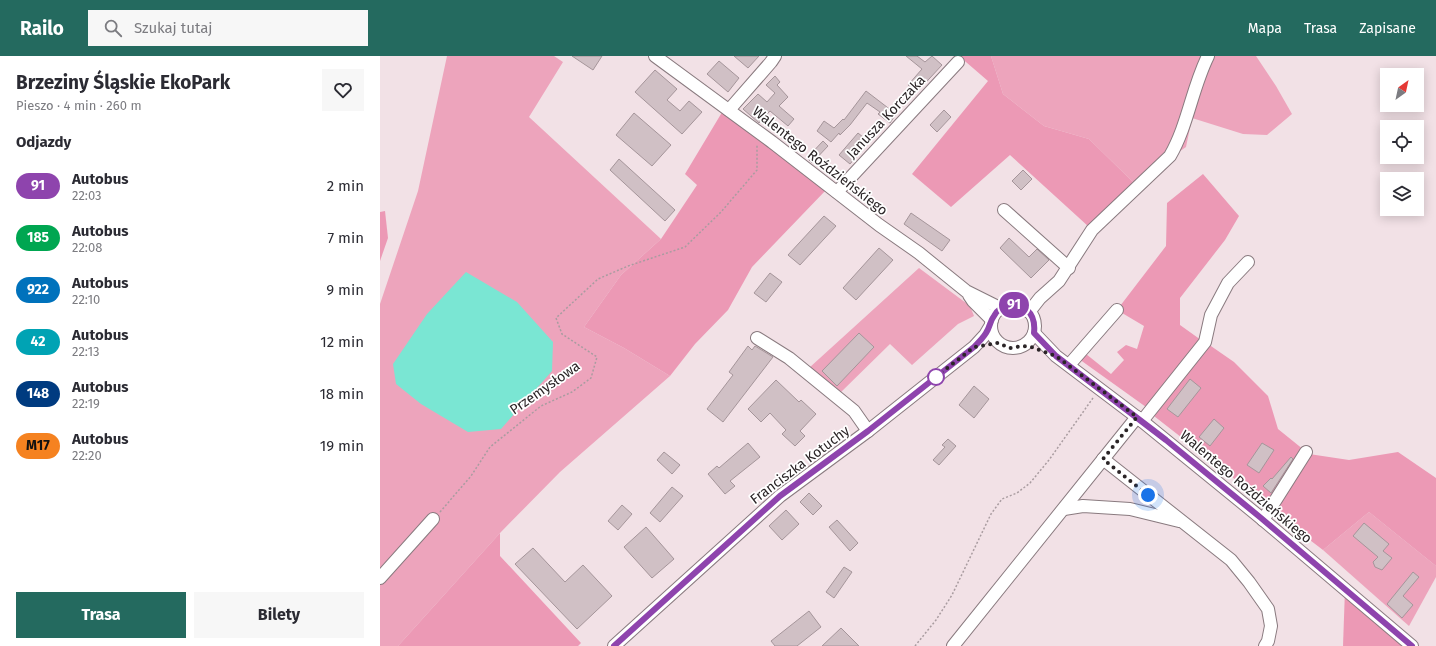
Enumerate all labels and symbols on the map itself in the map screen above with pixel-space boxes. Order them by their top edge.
north arrow [1380,68,1424,112]
street label: Janusza Korczaka [843,72,929,162]
street label: Walentego Roździeńskiego [749,103,891,219]
line badge: 91 [996,292,1032,318]
street label: Przemysłowa [507,358,583,418]
unlabelled marker [927,368,945,386]
street label: Franciszka Kotuchy [747,422,853,508]
street label: Walentego Roździeńskiego [1177,427,1315,547]
your location [1138,485,1158,505]

